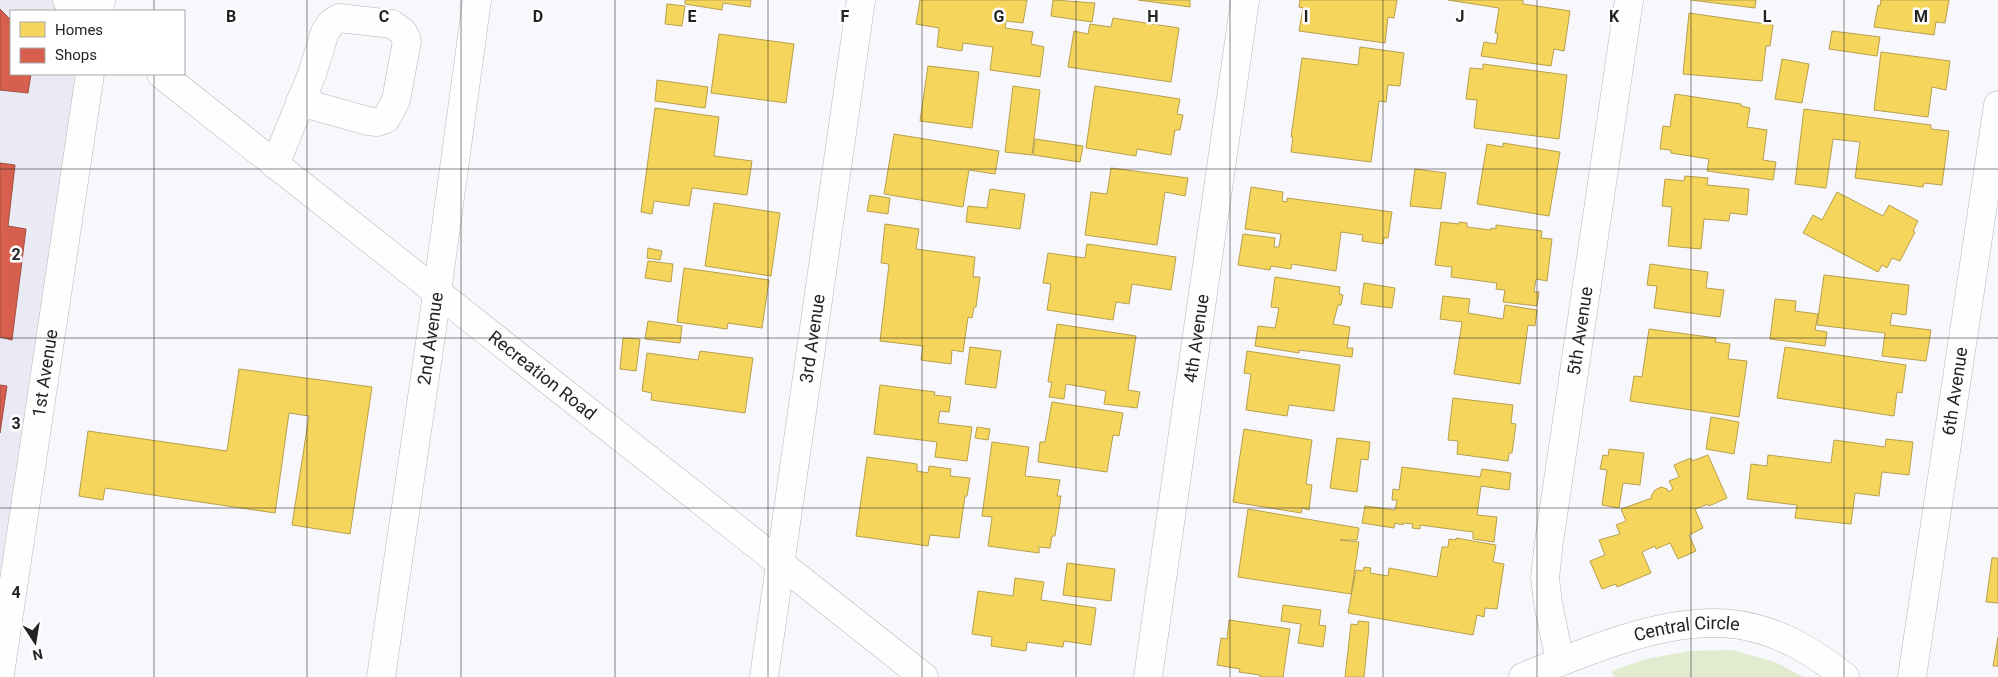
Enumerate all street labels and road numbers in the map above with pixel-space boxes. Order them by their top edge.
street label: 5th Avenue [1563,285,1597,377]
street label: 2nd Avenue [413,291,447,386]
street label: 3rd Avenue [795,293,829,384]
street label: 4th Avenue [1179,293,1213,384]
street label: Recreation Road [484,326,601,424]
street label: 1st Avenue [28,328,62,419]
street label: 6th Avenue [1937,345,1971,437]
street label: Central Circle [1631,612,1741,645]

